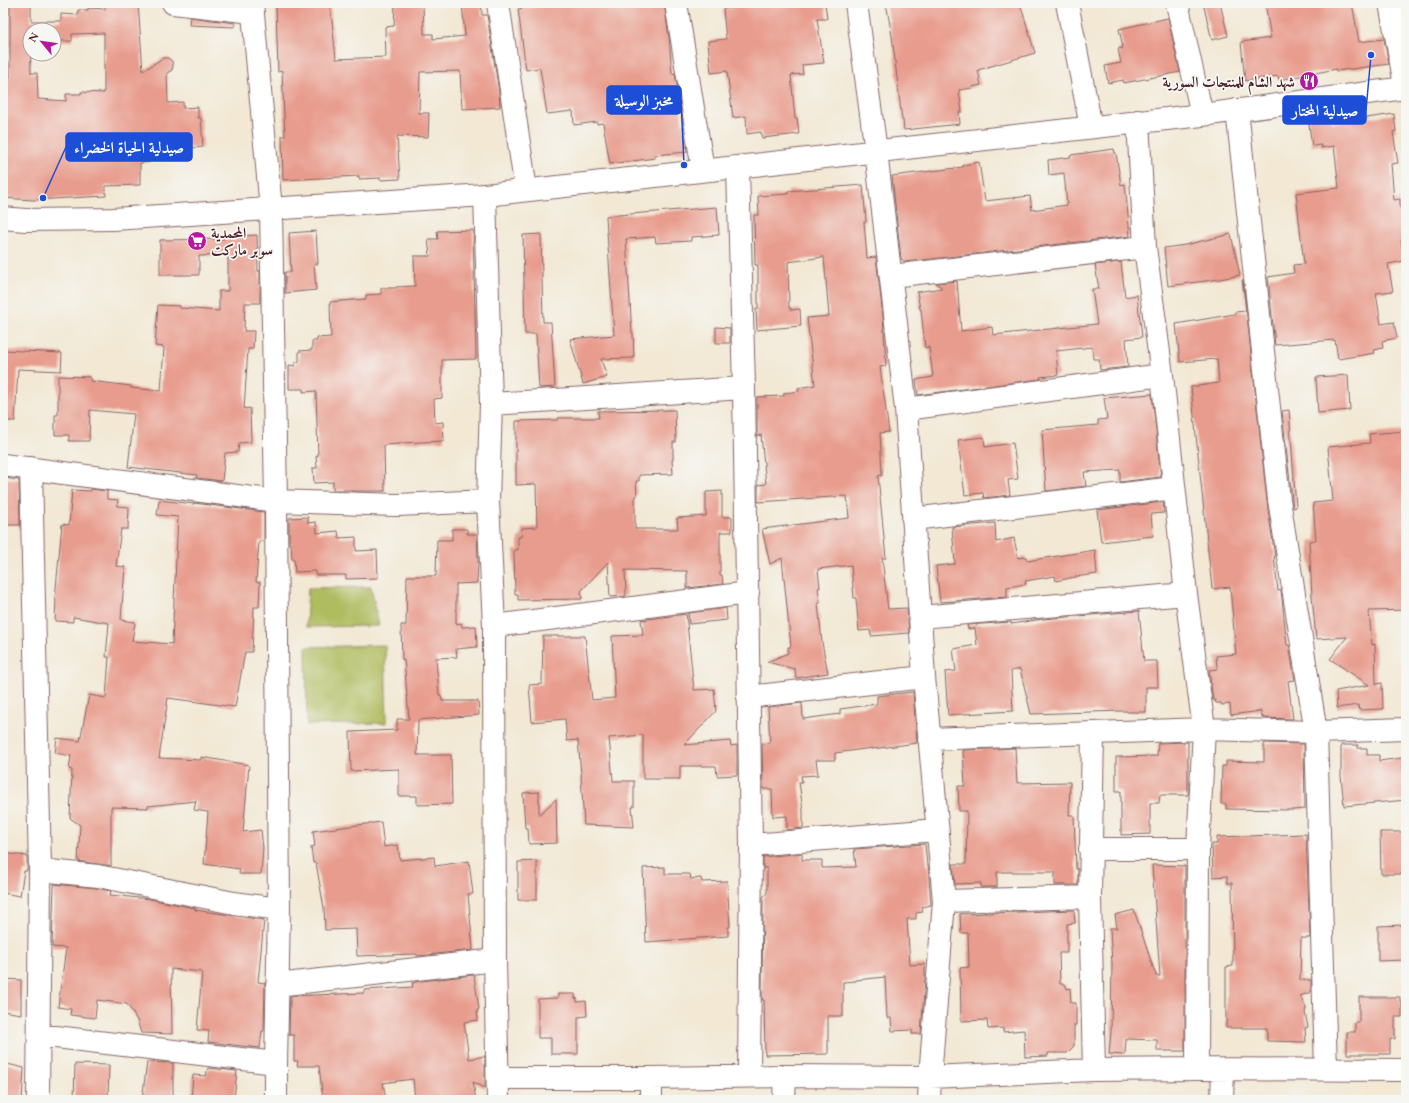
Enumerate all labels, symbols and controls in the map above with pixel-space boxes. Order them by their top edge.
north arrow [22,22,62,62]
text: N [25,30,42,44]
restaurant icon: شهد الشام للمنتجات السورية [1298,70,1320,92]
place label: شهد الشام للمنتجات السورية [1163,72,1295,95]
callout: مخبز الوسيلة [607,86,681,114]
text: مخبز الوسيلة [614,90,673,111]
callout: صيدلية المختار [1283,96,1366,124]
text: صيدلية المختار [1290,100,1358,121]
callout: صيدلية الحياة الخضراء [66,133,192,161]
text: صيدلية الحياة الخضراء [74,137,184,159]
place label: المحمدية سوبر ماركت [211,223,273,259]
supermarket icon: المحمدية سوبر ماركت [186,230,208,252]

